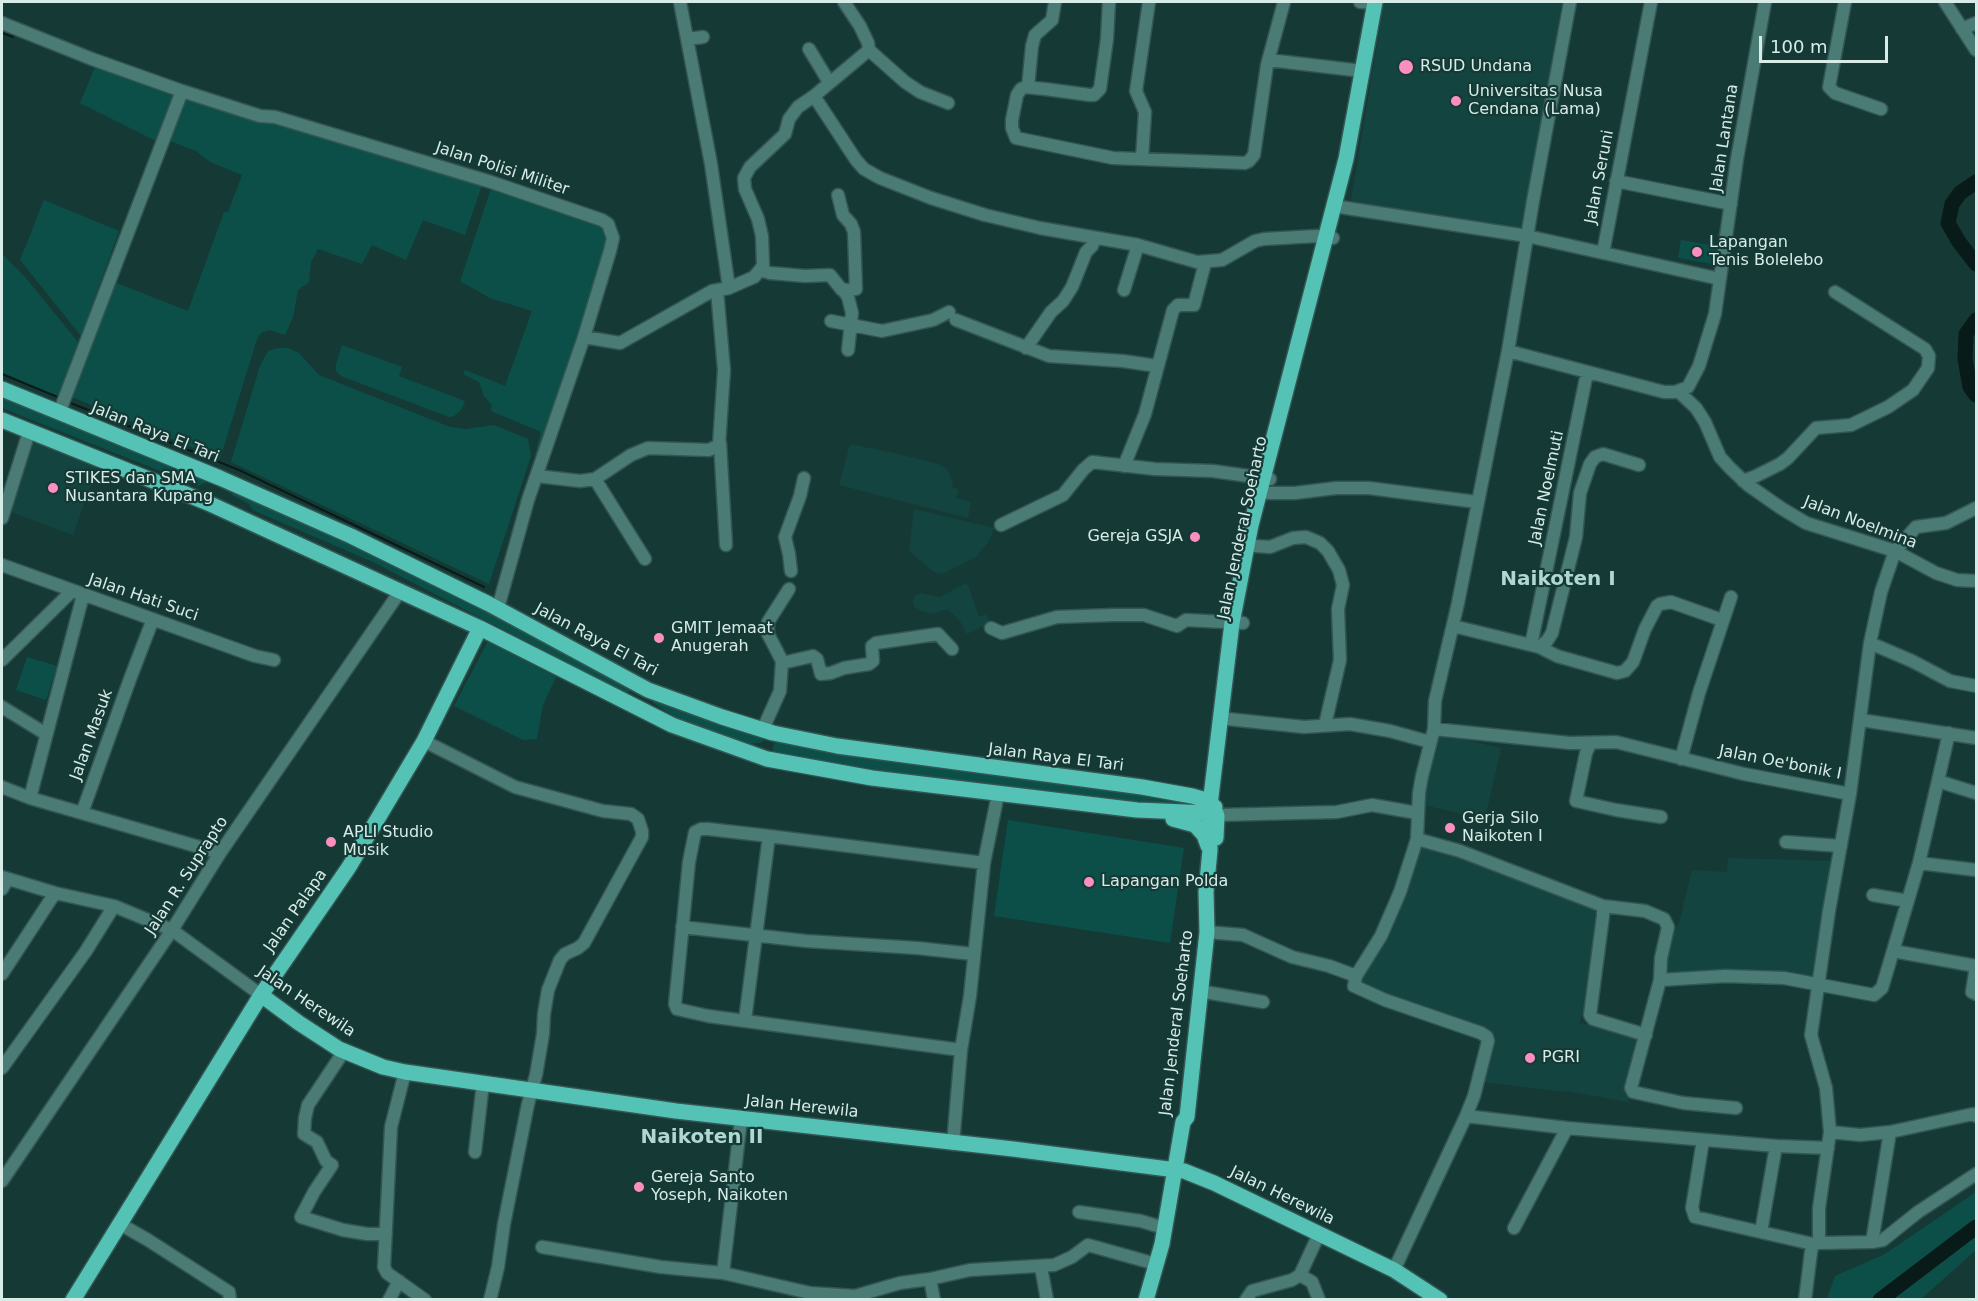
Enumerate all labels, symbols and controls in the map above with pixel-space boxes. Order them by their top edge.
scale bar [1762,24,1891,62]
text: 100 m [1770,36,1828,57]
place label: RSUD Undana [1420,57,1532,77]
marker: RSUD Undana [1397,58,1415,76]
place label: Universitas Nusa Cendana (Lama) [1468,82,1603,120]
street label: Jalan Lantana [1707,83,1743,193]
marker: Universitas Nusa Cendana (Lama) [1449,94,1463,108]
street label: Jalan Seruni [1581,128,1619,226]
street label: Jalan Polisi Militer [433,138,571,200]
place label: Lapangan Tenis Bolelebo [1709,233,1823,271]
marker: Lapangan Tenis Bolelebo [1690,245,1704,259]
street label: Jalan Raya El Tari [88,399,222,467]
street label: Jalan Noelmuti [1525,429,1569,547]
street label: Jalan Jenderal Soeharto [1214,435,1272,621]
place label: STIKES dan SMA Nusantara Kupang [65,469,213,507]
marker: STIKES dan SMA Nusantara Kupang [46,481,60,495]
street label: Jalan Noelmina [1801,493,1919,553]
place label: Gereja GSJA [1087,527,1183,547]
marker: Gereja GSJA [1188,530,1202,544]
district label: Naikoten I [1500,568,1616,592]
street label: Jalan Hati Suci [85,570,201,626]
street label: Jalan Raya El Tari [531,599,661,681]
place label: GMIT Jemaat Anugerah [671,619,773,657]
marker: GMIT Jemaat Anugerah [652,631,666,645]
street label: Jalan Masuk [67,687,117,783]
street label: Jalan Raya El Tari [987,740,1125,776]
street label: Jalan Oe'bonik I [1717,742,1843,784]
place label: Gerja Silo Naikoten I [1462,809,1543,847]
street label: Jalan R. Suprapto [141,813,233,939]
marker: Gerja Silo Naikoten I [1443,821,1457,835]
place label: APLI Studio Musik [343,823,433,861]
marker: APLI Studio Musik [324,835,338,849]
street label: Jalan Palapa [260,866,332,956]
place label: Lapangan Polda [1101,872,1228,892]
marker: Lapangan Polda [1082,875,1096,889]
street label: Jalan Jenderal Soeharto [1156,929,1198,1117]
street label: Jalan Herewila [253,962,359,1042]
place label: PGRI [1542,1048,1580,1068]
marker: PGRI [1523,1051,1537,1065]
street label: Jalan Herewila [744,1092,860,1122]
district label: Naikoten II [641,1126,763,1150]
street label: Jalan Herewila [1227,1162,1337,1230]
place label: Gereja Santo Yoseph, Naikoten [651,1168,788,1206]
marker: Gereja Santo Yoseph, Naikoten [632,1180,646,1194]

